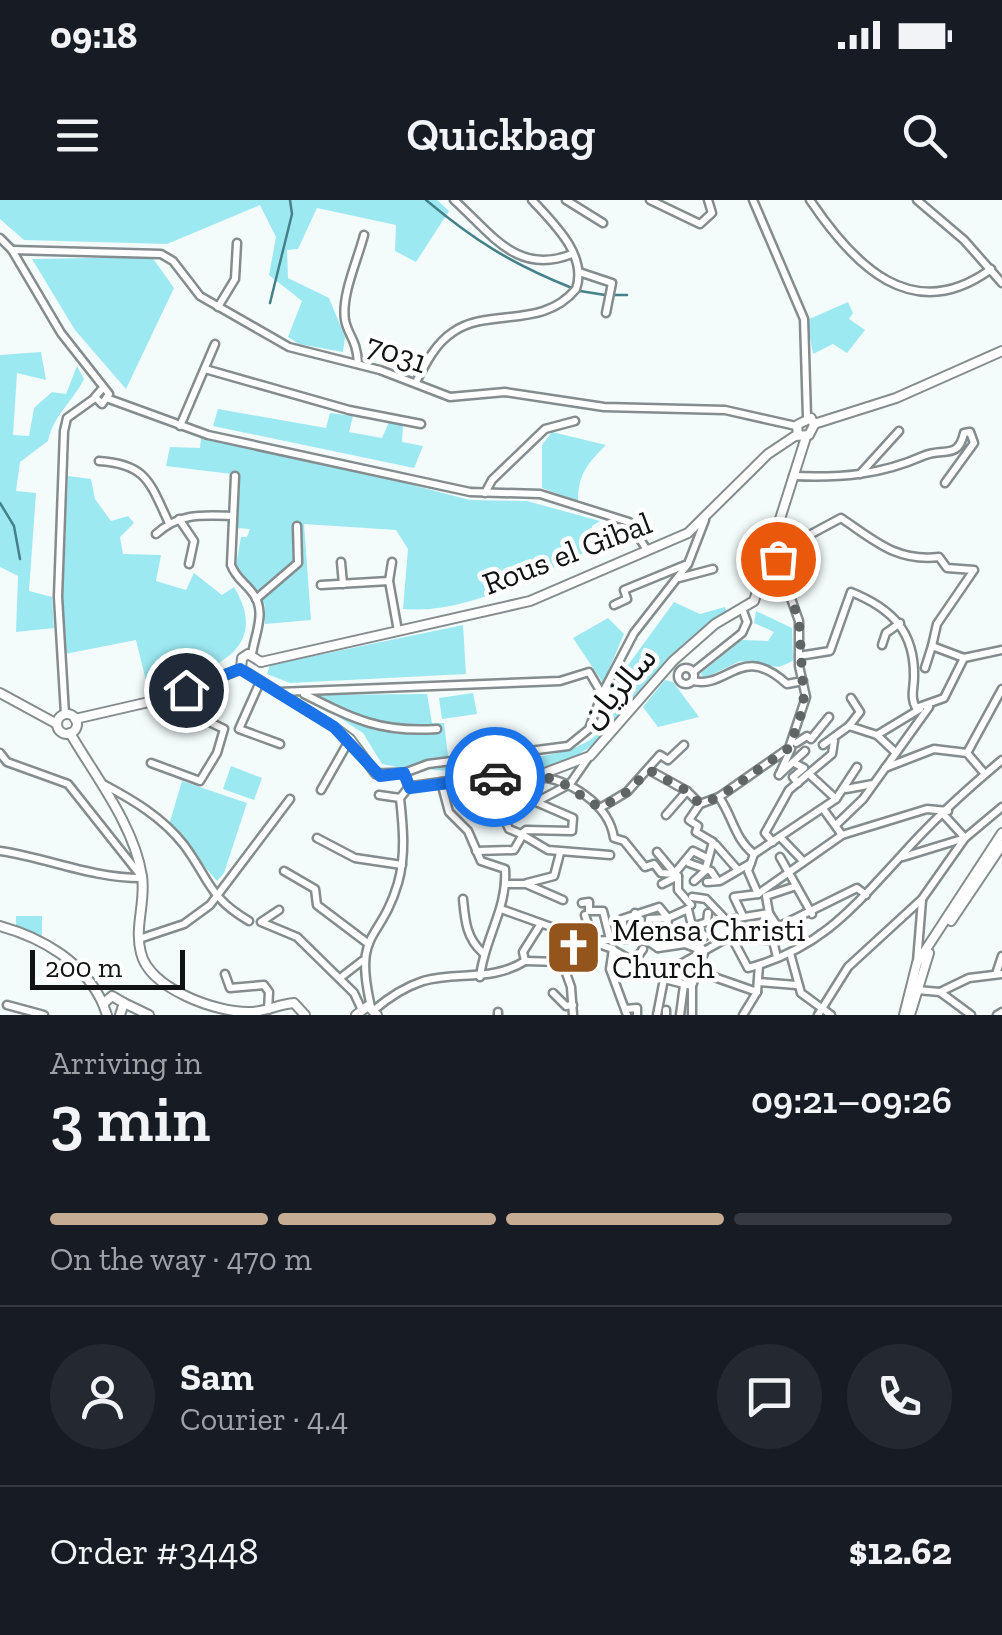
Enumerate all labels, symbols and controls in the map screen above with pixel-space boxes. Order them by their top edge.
text: 09:18 [50,12,137,58]
icon: menu [50,108,105,163]
text: Quickbag [406,108,596,162]
icon: search [897,108,952,163]
street label: 7031 [362,325,432,381]
street label: Rous el Gibal [477,503,657,603]
pin [736,517,821,602]
icon: bag [751,532,806,587]
street label: سالزيان [572,639,664,735]
pin [144,648,229,733]
icon: home [159,663,214,718]
courier [445,727,545,827]
icon: car [468,750,523,805]
place label: Mensa Christi Church [612,911,805,986]
church icon: Mensa Christi Church [543,918,603,978]
scale bar [30,945,185,990]
text: 200 m [45,951,122,984]
text: Arriving in [50,1044,202,1082]
text: 09:21–09:26 [751,1077,952,1123]
text: 3 min [50,1080,210,1158]
text: On the way · 470 m [50,1240,312,1278]
button: person [50,1344,155,1449]
button: chat [717,1344,822,1449]
button: phone [847,1344,952,1449]
text: Sam [180,1354,254,1400]
text: Courier · 4.4 [180,1400,348,1438]
text: Order #3448 [50,1528,259,1574]
text: $12.62 [849,1528,952,1574]

